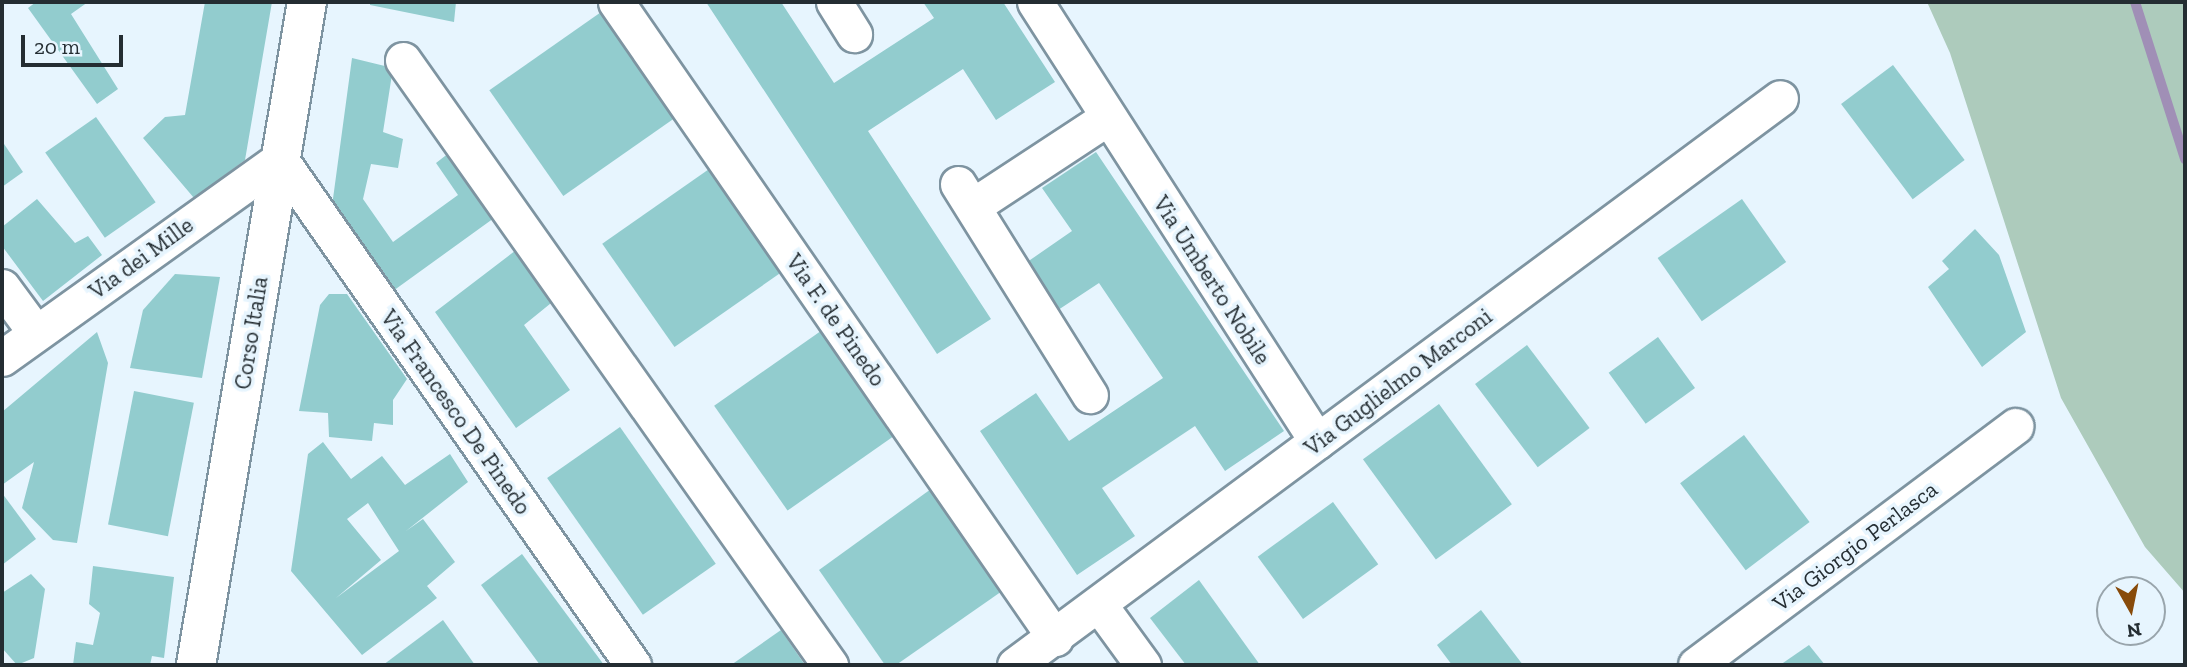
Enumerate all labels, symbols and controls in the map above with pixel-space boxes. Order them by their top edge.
scale bar [24,21,126,65]
text: 20 m [34,34,80,59]
street label: Via Umberto Nobile [1147,191,1277,369]
street label: Via dei Mille [84,211,198,305]
street label: Via F. de Pinedo [780,248,892,392]
street label: Corso Italia [228,275,274,391]
street label: Via Guglielmo Marconi [1299,302,1497,462]
street label: Via Francesco De Pinedo [375,304,537,520]
street label: Via Giorgio Perlasca [1767,475,1943,617]
north arrow [2096,576,2166,646]
text: N [2125,618,2143,643]

